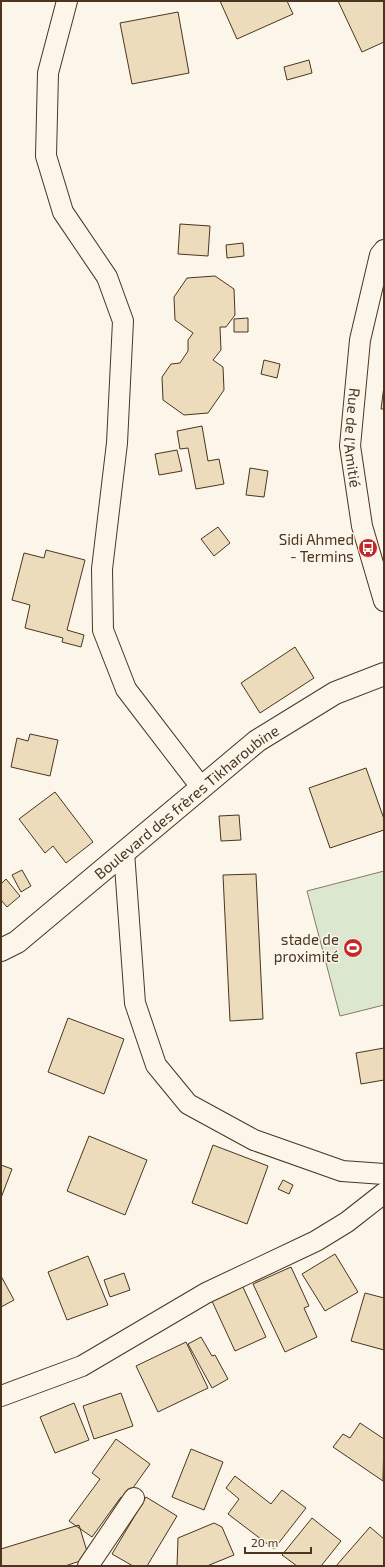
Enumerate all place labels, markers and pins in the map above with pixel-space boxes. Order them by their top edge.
place label: Sidi Ahmed - Termins [279,530,354,565]
bus stop icon: Sidi Ahmed - Termins [357,537,379,559]
place label: stade de proximité [274,930,339,965]
sports icon: stade de proximité [342,937,364,959]

